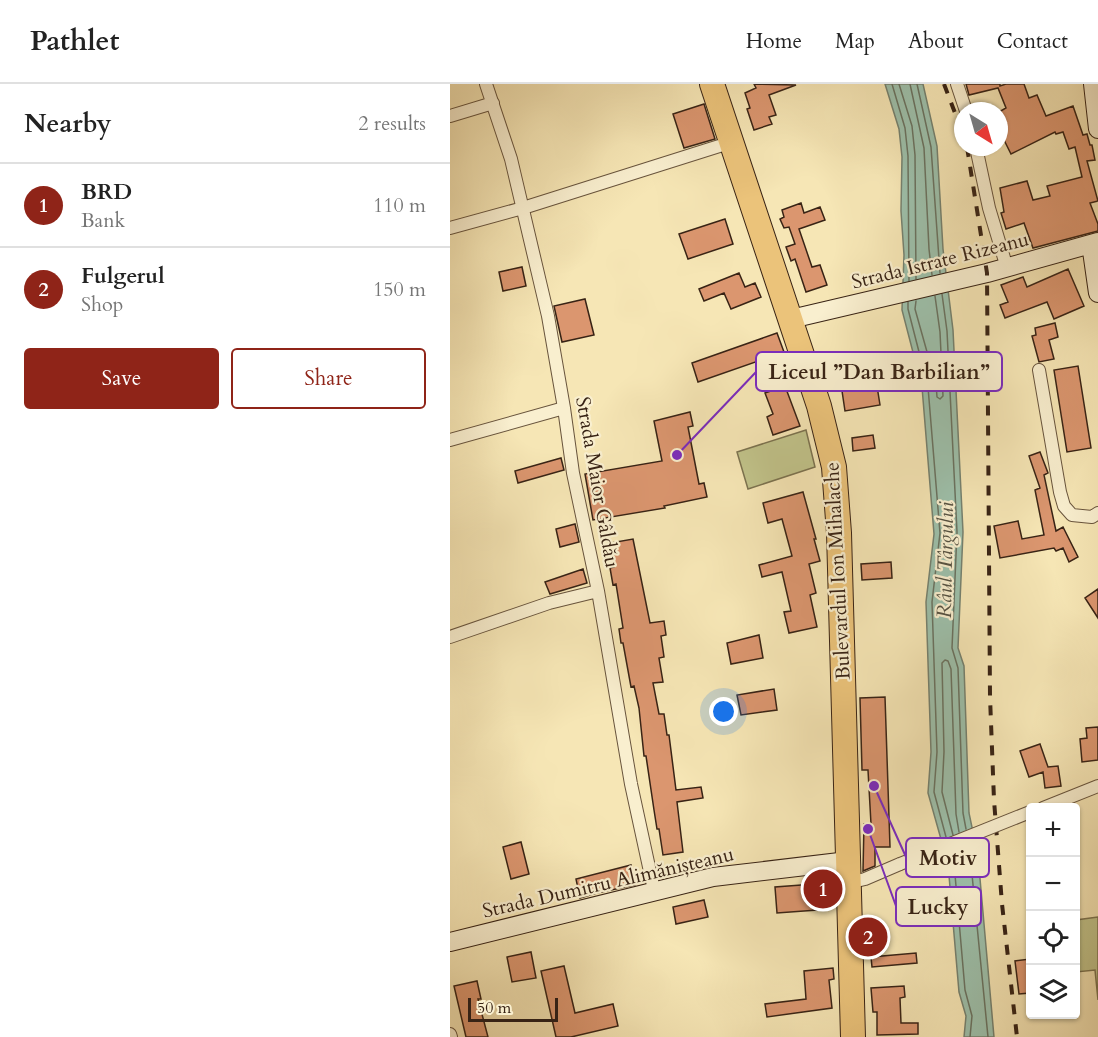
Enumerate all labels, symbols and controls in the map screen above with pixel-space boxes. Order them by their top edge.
text: Pathlet [30,22,119,60]
text: Home [746,27,802,56]
text: Map [835,27,875,56]
text: About [908,27,964,56]
text: Contact [997,27,1068,56]
north arrow [954,102,1008,156]
text: Nearby [24,106,112,141]
text: 2 results [358,110,426,137]
text: BRD [81,177,132,207]
text: 1 [38,192,49,219]
text: 110 m [373,192,426,219]
text: Bank [81,207,125,234]
street label: Strada Istrate Rizeanu [849,225,1032,296]
text: Fulgerul [81,261,165,291]
text: 2 [38,276,49,303]
text: 150 m [373,276,426,303]
text: Shop [81,291,123,318]
button: Save [24,348,219,409]
button: Share [231,348,426,409]
callout: Liceul ”Dan Barbilian” [756,352,1002,391]
text: Liceul ”Dan Barbilian” [768,358,990,387]
street label: Strada Maior Gâldău [569,394,626,570]
street label: Bulevardul Ion Mihalache [818,461,857,681]
water label: Râul Târgului [930,501,961,619]
your location [709,697,738,726]
map controls [1026,803,1080,1019]
button: + [1026,803,1080,857]
callout: Motiv [906,838,989,877]
street label: Strada Dumitru Alimănișteanu [480,840,736,925]
text: Motiv [919,844,977,873]
button: − [1026,857,1080,911]
pin: 1 [804,866,842,912]
callout: Lucky [896,887,981,926]
text: Lucky [908,893,968,922]
button: locate [1026,911,1080,965]
pin: 2 [848,914,888,960]
button: layers [1026,965,1080,1019]
scale bar [468,995,558,1022]
text: 50 m [477,997,511,1019]

